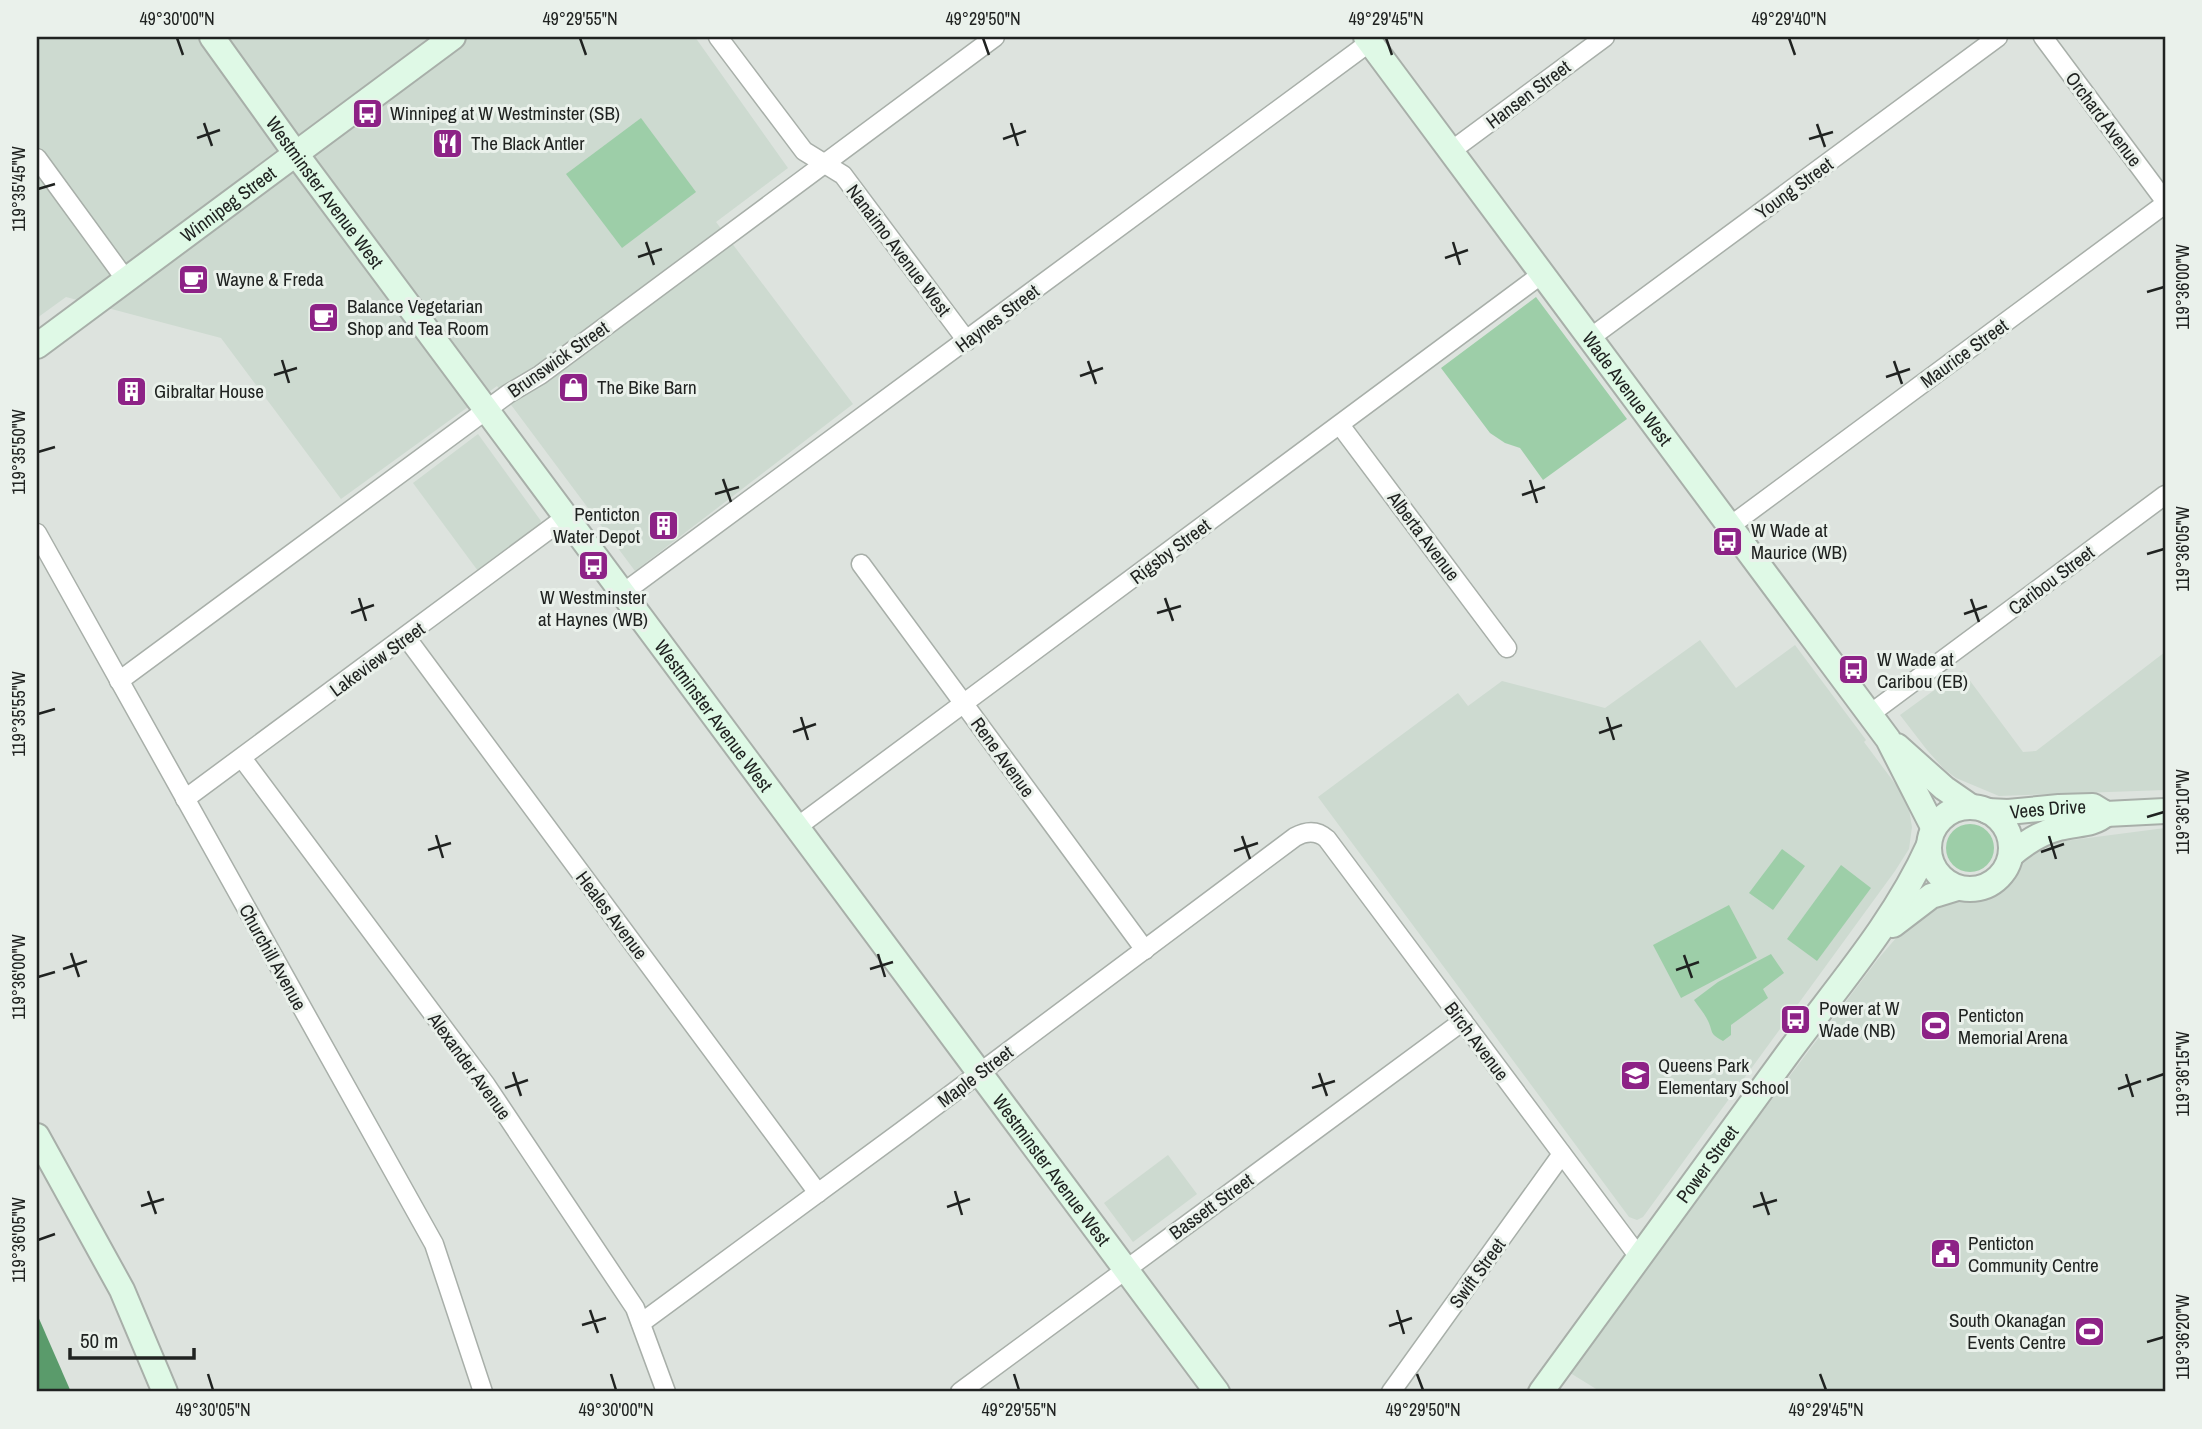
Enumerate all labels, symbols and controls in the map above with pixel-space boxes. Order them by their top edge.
text: 49°30'00"N [139,6,215,31]
text: 49°29'55"N [542,6,618,31]
text: 49°29'50"N [945,6,1021,31]
text: 49°29'45"N [1348,6,1424,31]
text: 49°29'40"N [1751,6,1827,31]
street label: Hansen Street [1480,53,1576,134]
street label: Orchard Avenue [2060,66,2148,172]
bus stop icon: Winnipeg at W Westminster (SB) [350,96,384,130]
place label: Winnipeg at W Westminster (SB) [390,100,620,126]
street label: Westminster Avenue West [260,111,390,274]
restaurant icon: The Black Antler [431,126,465,160]
place label: The Black Antler [471,130,585,156]
text: 119°35'45"W [6,146,31,232]
street label: Young Street [1750,151,1838,225]
street label: Winnipeg Street [175,160,282,248]
street label: Nanaimo Avenue West [841,179,958,322]
text: 119°36'00"W [2170,244,2195,330]
cafe icon: Wayne & Freda [176,262,210,296]
place label: Wayne & Freda [216,266,324,292]
street label: Haynes Street [950,278,1045,358]
place label: Balance Vegetarian Shop and Tea Room [347,293,489,341]
cafe icon: Balance Vegetarian Shop and Tea Room [307,300,341,334]
street label: Maurice Street [1915,312,2014,394]
street label: Brunswick Street [502,314,614,403]
street label: Wade Avenue West [1576,326,1679,451]
shop icon: The Bike Barn [557,370,591,404]
building icon: Gibraltar House [114,374,148,408]
place label: The Bike Barn [597,374,697,400]
place label: Gibraltar House [154,378,264,404]
text: 119°35'50"W [6,409,31,495]
street label: Alberta Avenue [1381,485,1466,586]
place label: Penticton Water Depot [553,501,641,549]
text: 119°36'05"W [2170,506,2195,592]
building icon: Penticton Water Depot [646,508,680,542]
street label: Rigsby Street [1124,512,1216,590]
place label: W Wade at Maurice (WB) [1751,517,1847,565]
bus stop icon: W Wade at Maurice (WB) [1711,524,1745,558]
street label: Caribou Street [2003,539,2100,621]
bus stop icon: W Westminster at Haynes (WB) [576,549,610,583]
place label: W Westminster at Haynes (WB) [538,584,648,632]
street label: Lakeview Street [324,615,430,702]
street label: Westminster Avenue West [649,634,779,797]
place label: W Wade at Caribou (EB) [1877,646,1968,694]
bus stop icon: W Wade at Caribou (EB) [1837,653,1871,687]
text: 119°35'55"W [6,671,31,757]
street label: Rene Avenue [965,712,1041,802]
text: 119°36'10"W [2170,769,2195,855]
street label: Vees Drive [2009,793,2086,825]
street label: Heales Avenue [570,865,654,965]
street label: Churchill Avenue [233,899,313,1015]
text: 119°36'00"W [6,934,31,1020]
place label: Power at W Wade (NB) [1819,995,1900,1043]
street label: Birch Avenue [1439,996,1515,1086]
bus stop icon: Power at W Wade (NB) [1779,1002,1813,1036]
place label: Penticton Memorial Arena [1958,1002,2068,1050]
street label: Alexander Avenue [422,1006,518,1125]
sports icon: Penticton Memorial Arena [1918,1009,1952,1043]
text: 119°36'15"W [2170,1031,2195,1117]
street label: Maple Street [932,1039,1019,1113]
place label: Queens Park Elementary School [1658,1052,1789,1100]
school or university icon: Queens Park Elementary School [1618,1059,1652,1093]
street label: Westminster Avenue West [987,1089,1117,1251]
street label: Power Street [1670,1119,1744,1208]
street label: Bassett Street [1164,1166,1259,1245]
text: 119°36'05"W [6,1197,31,1283]
place label: Penticton Community Centre [1968,1230,2099,1278]
street label: Swift Street [1443,1232,1512,1313]
public building icon: Penticton Community Centre [1928,1237,1962,1271]
text: 119°36'20"W [2170,1294,2195,1380]
place label: South Okanagan Events Centre [1949,1307,2066,1355]
sports icon: South Okanagan Events Centre [2072,1314,2106,1348]
scale bar [70,1317,194,1361]
text: 50 m [80,1326,118,1355]
text: 49°30'05"N [175,1397,251,1422]
text: 49°30'00"N [578,1397,654,1422]
text: 49°29'55"N [981,1397,1057,1422]
text: 49°29'50"N [1385,1397,1461,1422]
text: 49°29'45"N [1788,1397,1864,1422]

